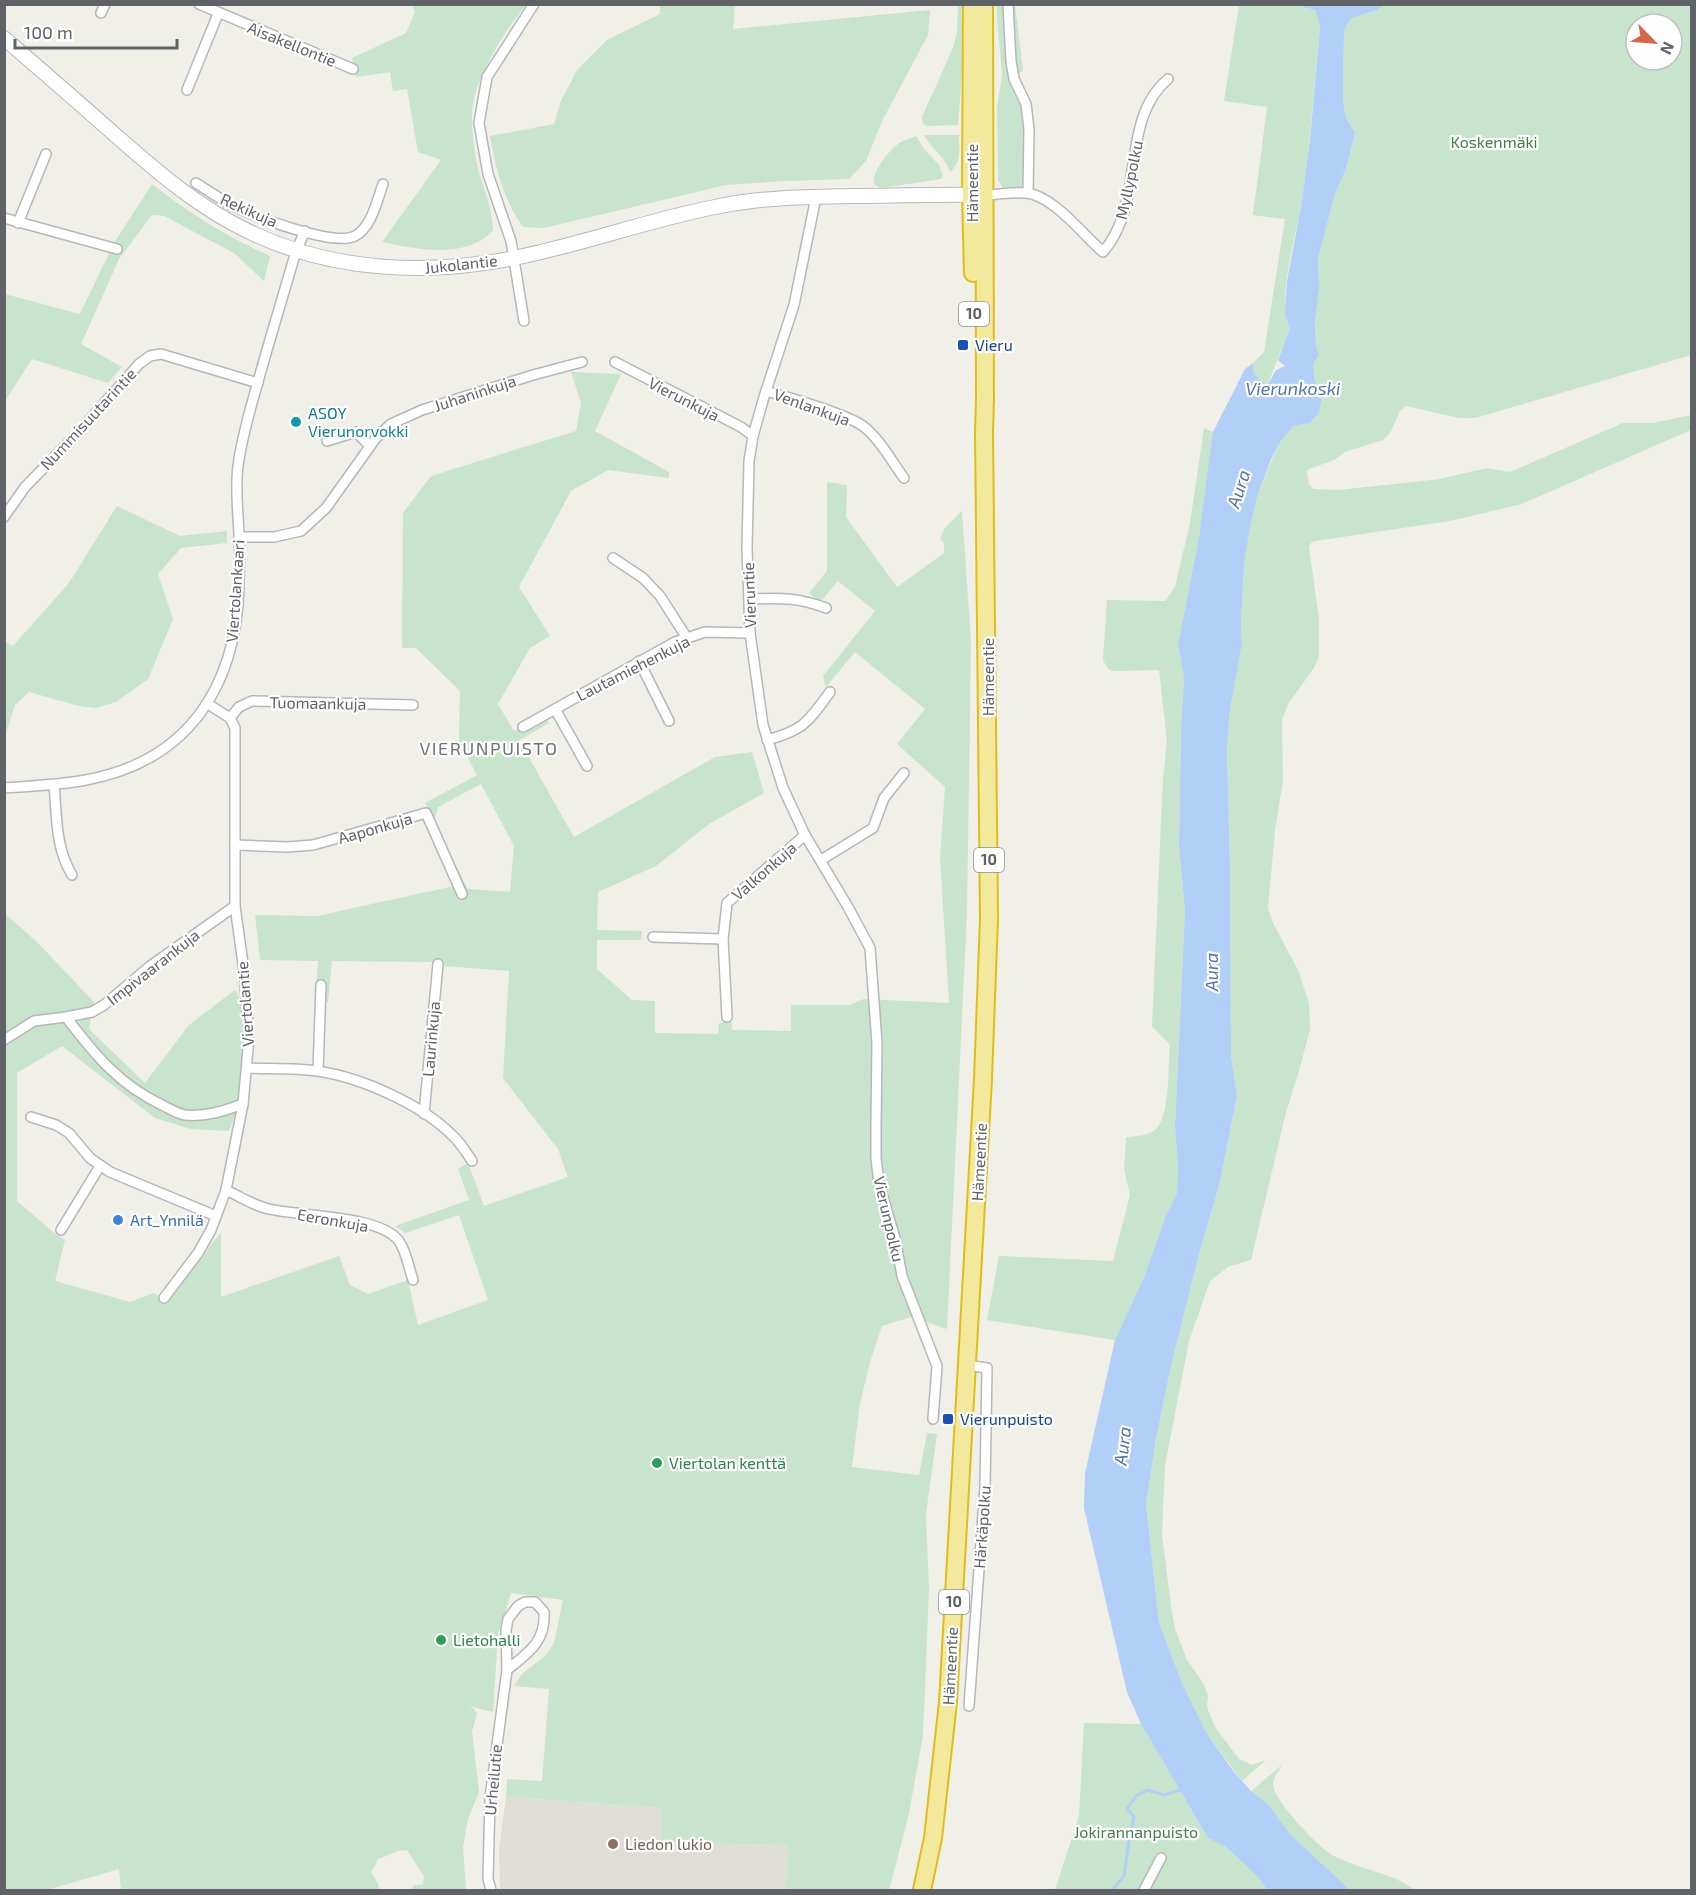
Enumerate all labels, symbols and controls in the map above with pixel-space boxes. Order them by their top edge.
scale bar [15,12,177,50]
north arrow [1624,12,1684,72]
street label: Aisakellontie [245,17,339,70]
text: 100 m [24,21,73,43]
text: N [1657,39,1679,58]
park label: Koskenmäki [1450,132,1538,151]
street label: Myllypolku [1111,139,1146,221]
street label: Hämeentie [962,144,981,222]
street label: Rekikuja [217,189,281,231]
street label: Jukolantie [424,250,498,277]
road number: 10 [959,302,989,326]
place label: Vieru [975,335,1013,354]
marker: Vieru [956,338,970,352]
street label: Nummisuutarintie [36,364,140,473]
street label: Juhaninkuja [431,370,519,416]
street label: Vierunkuja [645,373,723,425]
water label: Vierunkoski [1245,377,1341,399]
street label: Venlankuja [771,384,853,430]
place label: ASOY Vierunorvokki [308,403,408,440]
marker: ASOY Vierunorvokki [289,415,303,429]
water label: Aura [1221,467,1254,511]
street label: Viertolankaari [221,539,248,643]
street label: Vieruntie [738,562,759,628]
street label: Lautamiehenkuja [573,631,693,705]
street label: Hämeentie [978,638,997,716]
street label: Tuomaankuja [269,692,367,714]
district label: VIERUNPUISTO [419,737,559,759]
street label: Aaponkuja [335,808,415,848]
street label: Valkonkuja [728,837,800,905]
road number: 10 [974,848,1004,872]
street label: Impivaarankuja [103,925,203,1009]
water label: Aura [1200,953,1222,992]
street label: Viertolantie [232,961,257,1047]
street label: Laurinkuja [418,1000,444,1078]
street label: Hämeentie [967,1122,990,1202]
street label: Vierunpolku [870,1174,909,1264]
street label: Eeronkuja [296,1204,370,1236]
place label: Art_Ynnilä [130,1210,204,1229]
marker: Art_Ynnilä [111,1213,125,1227]
place label: Vierunpuisto [960,1409,1053,1428]
marker: Vierunpuisto [941,1412,955,1426]
water label: Aura [1109,1425,1135,1467]
place label: Viertolan kenttä [669,1453,786,1472]
marker: Viertolan kenttä [650,1456,664,1470]
street label: Härkäpolku [969,1485,994,1569]
road number: 10 [939,1590,969,1614]
street label: Hämeentie [938,1626,961,1706]
place label: Lietohalli [453,1630,521,1649]
marker: Lietohalli [434,1633,448,1647]
street label: Urheilutie [480,1744,505,1816]
park label: Jokirannanpuisto [1074,1822,1198,1841]
place label: Liedon lukio [625,1834,712,1853]
marker: Liedon lukio [606,1837,620,1851]

